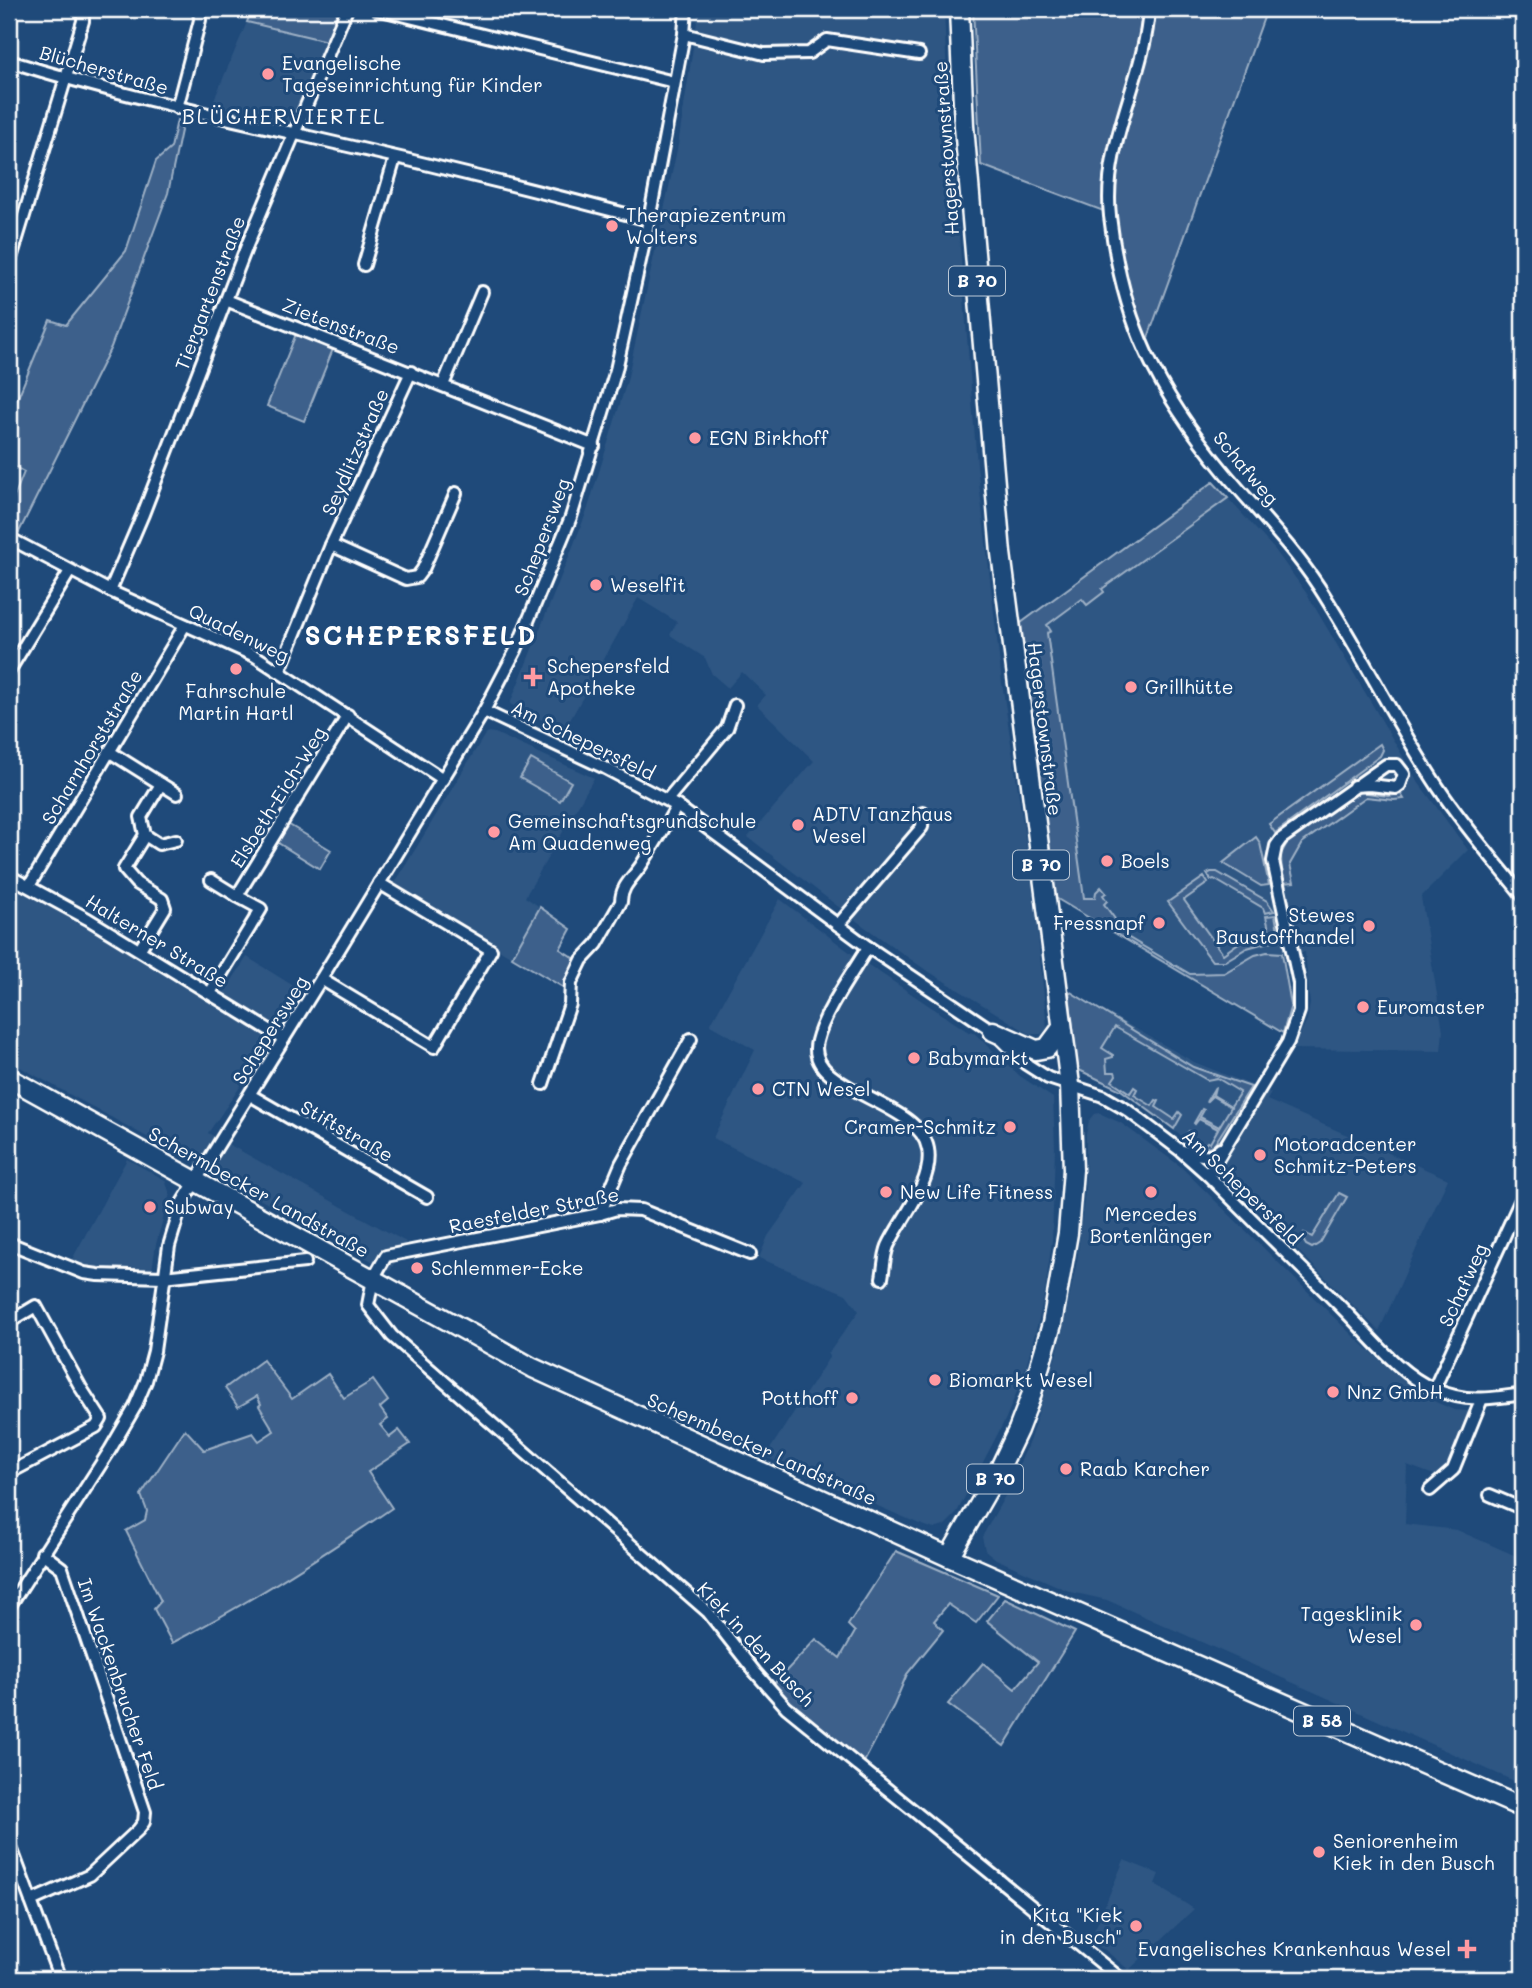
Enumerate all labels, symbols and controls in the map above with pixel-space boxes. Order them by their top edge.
street label: Blücherstraße [37,39,171,100]
place label: Evangelische Tageseinrichtung für Kinder [282,50,543,97]
street label: Hagerstownstraße [927,60,964,236]
marker: Evangelische Tageseinrichtung für Kinder [260,66,276,82]
district label: BLÜCHERVIERTEL [182,102,386,129]
place label: Therapiezentrum Wolters [626,202,786,249]
street label: Tiergartenstraße [169,212,251,374]
marker: Therapiezentrum Wolters [604,218,620,234]
road number: B 70 [949,267,1005,296]
street label: Zietenstraße [279,292,403,359]
street label: Seydlitzstraße [315,384,394,519]
place label: EGN Birkhoff [709,425,829,450]
street label: Schafweg [1208,425,1285,510]
marker: EGN Birkhoff [687,430,703,446]
street label: Schepersweg [508,474,575,599]
place label: Weselfit [610,572,686,597]
marker: Weselfit [588,577,604,593]
street label: Quadenweg [185,597,294,668]
district label: SCHEPERSFELD [305,618,537,652]
street label: Hagerstownstraße [1022,641,1069,817]
place label: Schepersfeld Apotheke [547,653,670,700]
marker: Fahrschule Martin Hartl [228,661,244,677]
street label: Scharnhorststraße [35,665,148,829]
marker: Schepersfeld Apotheke [525,669,541,685]
place label: Grillhütte [1145,674,1234,699]
place label: Fahrschule Martin Hartl [178,678,294,725]
marker: Grillhütte [1123,679,1139,695]
street label: Am Schepersfeld [507,694,659,785]
street label: Elsbeth-Eich-Weg [224,721,331,872]
place label: ADTV Tanzhaus Wesel [812,801,953,848]
place label: Gemeinschaftsgrundschule Am Quadenweg [508,808,757,855]
marker: ADTV Tanzhaus Wesel [790,817,806,833]
marker: Gemeinschaftsgrundschule Am Quadenweg [486,824,502,840]
place label: Boels [1121,848,1170,873]
road number: B 70 [1013,850,1069,880]
marker: Boels [1099,853,1115,869]
street label: Halterner Straße [81,888,233,993]
place label: Stewes Baustoffhandel [1216,902,1355,949]
place label: Fressnapf [1053,910,1146,935]
marker: Fressnapf [1151,915,1167,931]
marker: Stewes Baustoffhandel [1361,918,1377,934]
street label: Schepersweg [226,970,313,1089]
place label: Euromaster [1377,994,1485,1019]
marker: Euromaster [1355,999,1371,1015]
place label: Babymarkt [928,1045,1029,1070]
marker: Babymarkt [906,1050,922,1066]
place label: CTN Wesel [772,1076,870,1101]
marker: CTN Wesel [750,1081,766,1097]
street label: Stiftstraße [296,1094,398,1167]
place label: Cramer-Schmitz [844,1114,996,1139]
marker: Cramer-Schmitz [1002,1119,1018,1135]
street label: Schermbecker Landstraße [144,1120,374,1263]
street label: Am Schepersfeld [1177,1123,1307,1250]
place label: Motoradcenter Schmitz-Peters [1274,1131,1417,1178]
marker: Motoradcenter Schmitz-Peters [1252,1147,1268,1163]
place label: New Life Fitness [900,1179,1053,1204]
street label: Raesfelder Straße [447,1181,621,1238]
marker: New Life Fitness [878,1184,894,1200]
marker: Mercedes Bortenlänger [1143,1184,1159,1200]
place label: Subway [164,1194,234,1219]
marker: Subway [142,1199,158,1215]
place label: Mercedes Bortenlänger [1090,1201,1212,1248]
street label: Schafweg [1432,1239,1493,1331]
place label: Schlemmer-Ecke [431,1255,584,1280]
marker: Schlemmer-Ecke [409,1260,425,1276]
place label: Biomarkt Wesel [949,1367,1093,1392]
marker: Biomarkt Wesel [927,1372,943,1388]
place label: Nnz GmbH [1347,1379,1443,1404]
marker: Nnz GmbH [1325,1384,1341,1400]
place label: Potthoff [762,1385,839,1410]
street label: Schermbecker Landstraße [644,1387,881,1511]
marker: Potthoff [844,1390,860,1406]
place label: Raab Karcher [1080,1456,1210,1481]
marker: Raab Karcher [1058,1461,1074,1477]
road number: B 70 [967,1464,1023,1494]
street label: Im Wackenbrucher Feld [72,1575,168,1793]
street label: Kiek in den Busch [692,1576,821,1711]
place label: Tagesklinik Wesel [1300,1601,1402,1648]
marker: Tagesklinik Wesel [1408,1617,1424,1633]
road number: B 58 [1294,1706,1350,1736]
place label: Seniorenheim Kiek in den Busch [1333,1828,1494,1875]
marker: Seniorenheim Kiek in den Busch [1311,1844,1327,1860]
place label: Kita "Kiek in den Busch" [999,1902,1122,1949]
marker: Kita "Kiek in den Busch" [1128,1918,1144,1934]
place label: Evangelisches Krankenhaus Wesel [1138,1936,1451,1961]
marker: Evangelisches Krankenhaus Wesel [1457,1939,1477,1959]

